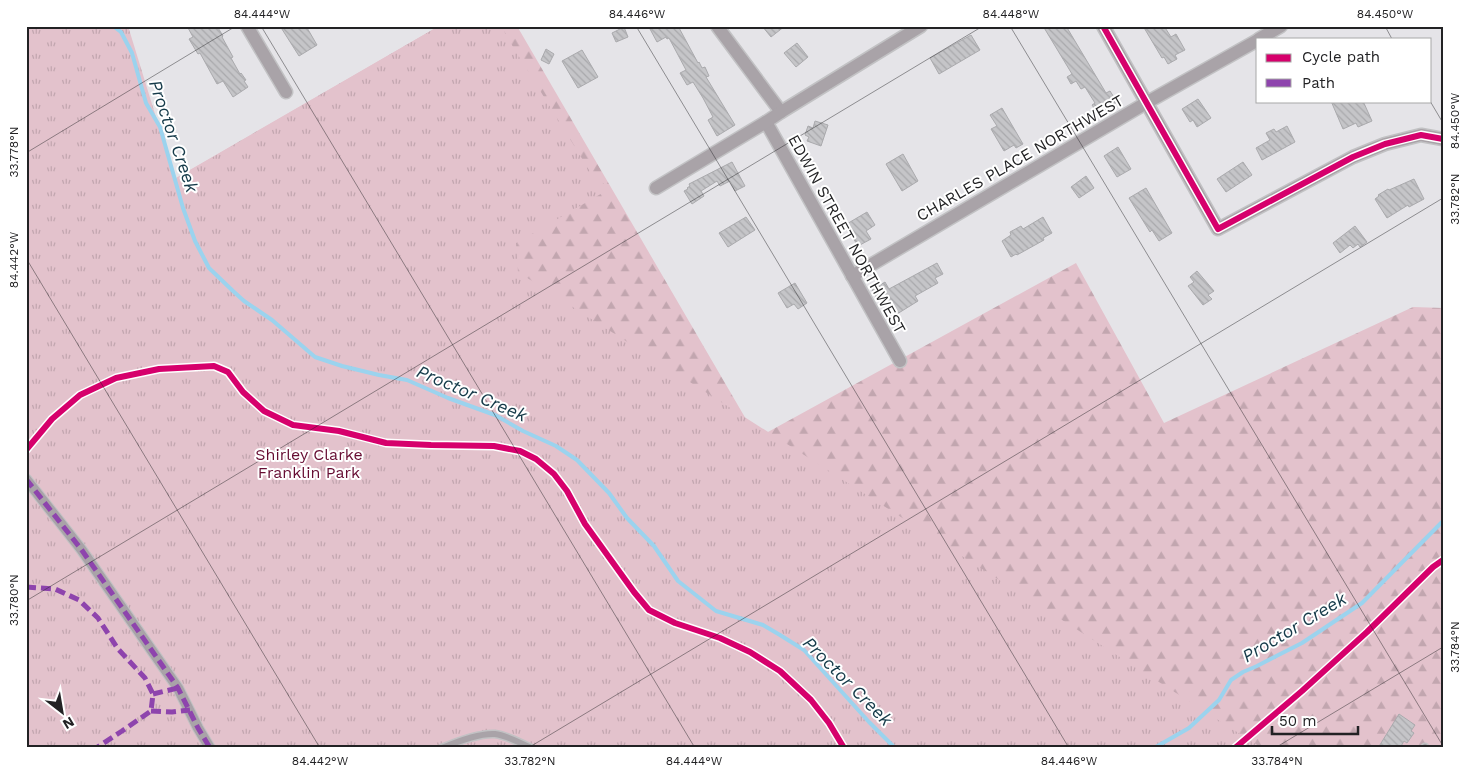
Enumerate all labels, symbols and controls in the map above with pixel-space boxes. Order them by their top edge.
text: 84.444°W [234,7,291,21]
text: 84.446°W [609,7,666,21]
text: 84.448°W [983,7,1040,21]
text: 84.450°W [1357,7,1414,21]
legend [1256,38,1432,102]
text: Cycle path [1302,48,1380,66]
text: Path [1302,74,1335,92]
water label: Proctor Creek [145,77,203,196]
street label: CHARLES PLACE NORTHWEST [913,91,1127,225]
text: 84.450°W [1448,92,1462,149]
text: 33.778°N [7,126,21,178]
street label: EDWIN STREET NORTHWEST [784,131,910,337]
text: 33.782°N [1448,173,1462,225]
text: 84.442°W [7,231,21,288]
water label: Proctor Creek [414,360,531,426]
park label: Shirley Clarke Franklin Park [255,445,363,482]
text: 33.780°N [7,574,21,626]
water label: Proctor Creek [1238,587,1351,666]
text: 33.784°N [1448,621,1462,673]
water label: Proctor Creek [799,632,898,731]
north arrow [38,686,88,736]
scale bar [1272,704,1358,736]
text: 50 m [1279,712,1316,730]
text: N [60,714,77,733]
text: 84.442°W [292,754,349,768]
text: 33.782°N [504,754,556,768]
text: 84.444°W [666,754,723,768]
text: 84.446°W [1041,754,1098,768]
text: 33.784°N [1251,754,1303,768]

